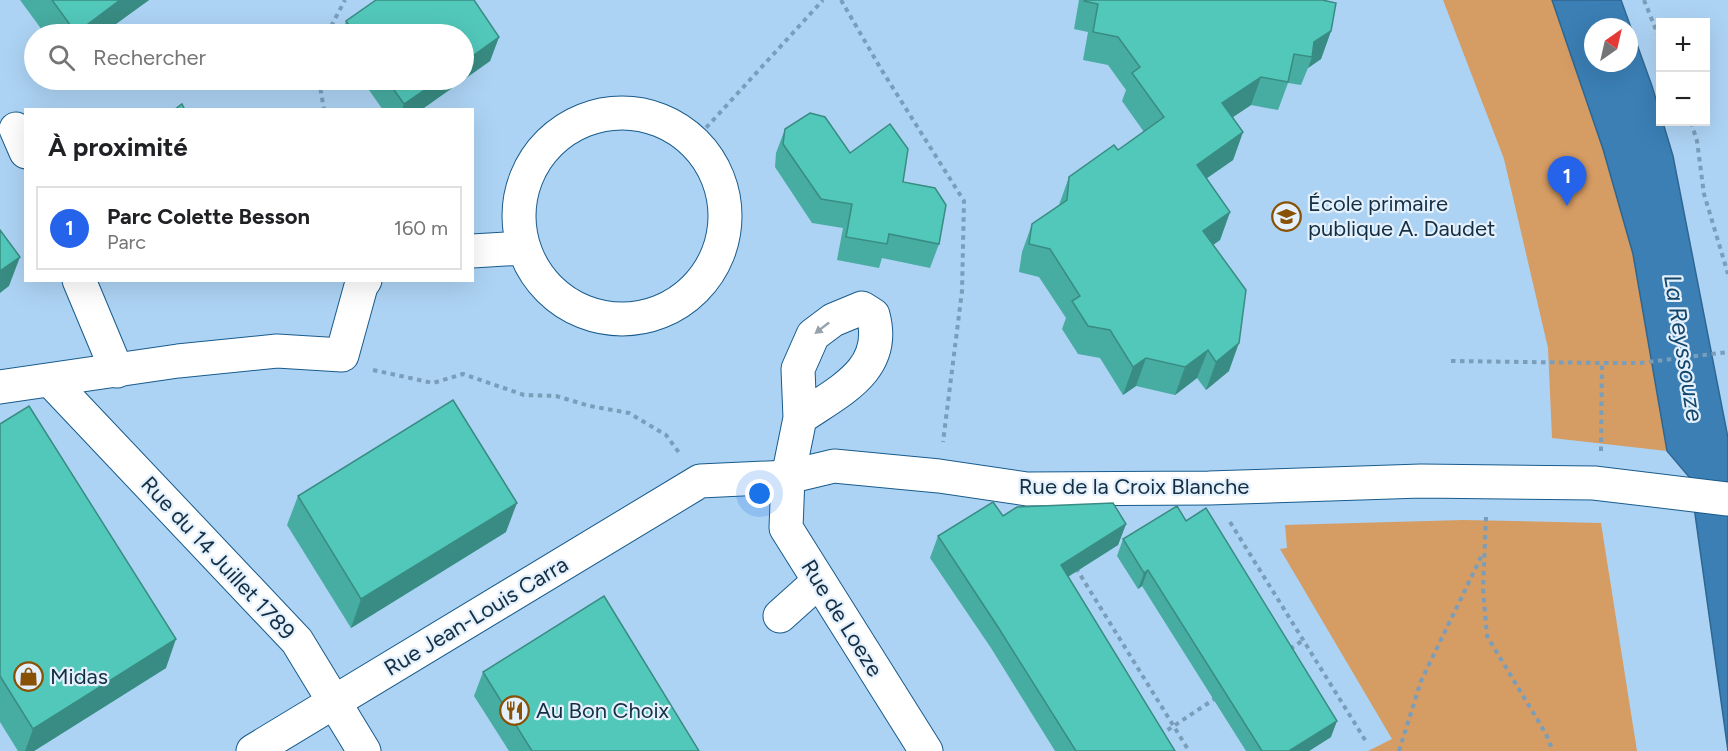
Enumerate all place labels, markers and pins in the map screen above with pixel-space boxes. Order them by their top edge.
pin: 1 [1548,156,1586,206]
place label: École primaire publique A. Daudet [1308,190,1495,242]
school or university icon: École primaire publique A. Daudet [1271,200,1303,232]
shop icon: Midas [13,660,45,692]
place label: Midas [50,663,108,690]
restaurant icon: Au Bon Choix [499,694,531,726]
place label: Au Bon Choix [536,697,670,724]

